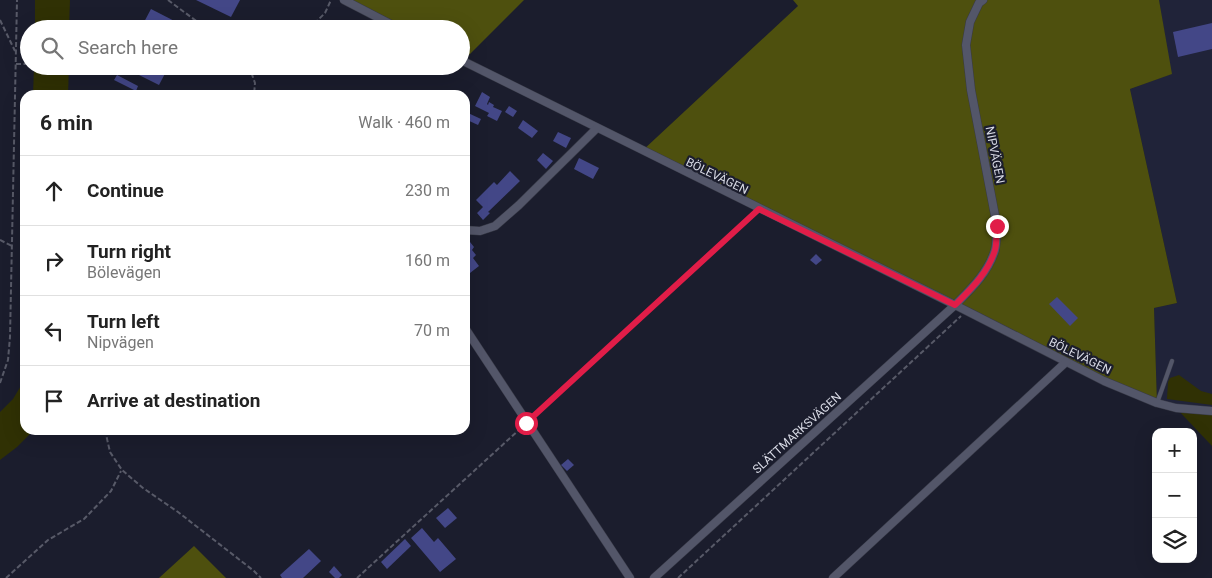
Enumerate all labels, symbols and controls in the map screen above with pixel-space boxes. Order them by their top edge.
search box [20,20,470,75]
icon: search [38,34,66,62]
text: Search here [78,36,178,59]
text: 6 min [40,111,93,135]
text: Walk · 460 m [358,113,450,132]
street label: NIPVÄGEN [983,125,1008,185]
street label: BÖLEVÄGEN [684,154,751,197]
icon: ahead [40,177,68,205]
text: Continue [87,179,164,202]
text: 230 m [405,181,450,200]
route end [986,215,1009,238]
text: Turn right [87,240,171,263]
icon: right [40,247,68,275]
text: 160 m [405,251,450,270]
text: Bölevägen [87,263,161,282]
text: Turn left [87,310,160,333]
icon: left [40,317,68,345]
text: 70 m [414,321,450,340]
text: Nipvägen [87,333,154,352]
street label: BÖLEVÄGEN [1047,334,1114,377]
icon: arrive [40,387,68,415]
text: Arrive at destination [87,389,260,412]
street label: SLÄTTMARKSVÄGEN [749,389,844,476]
route start [515,412,538,435]
map controls [1152,428,1197,563]
button: + [1152,428,1197,473]
button: − [1152,473,1197,518]
button: layers [1152,518,1197,563]

